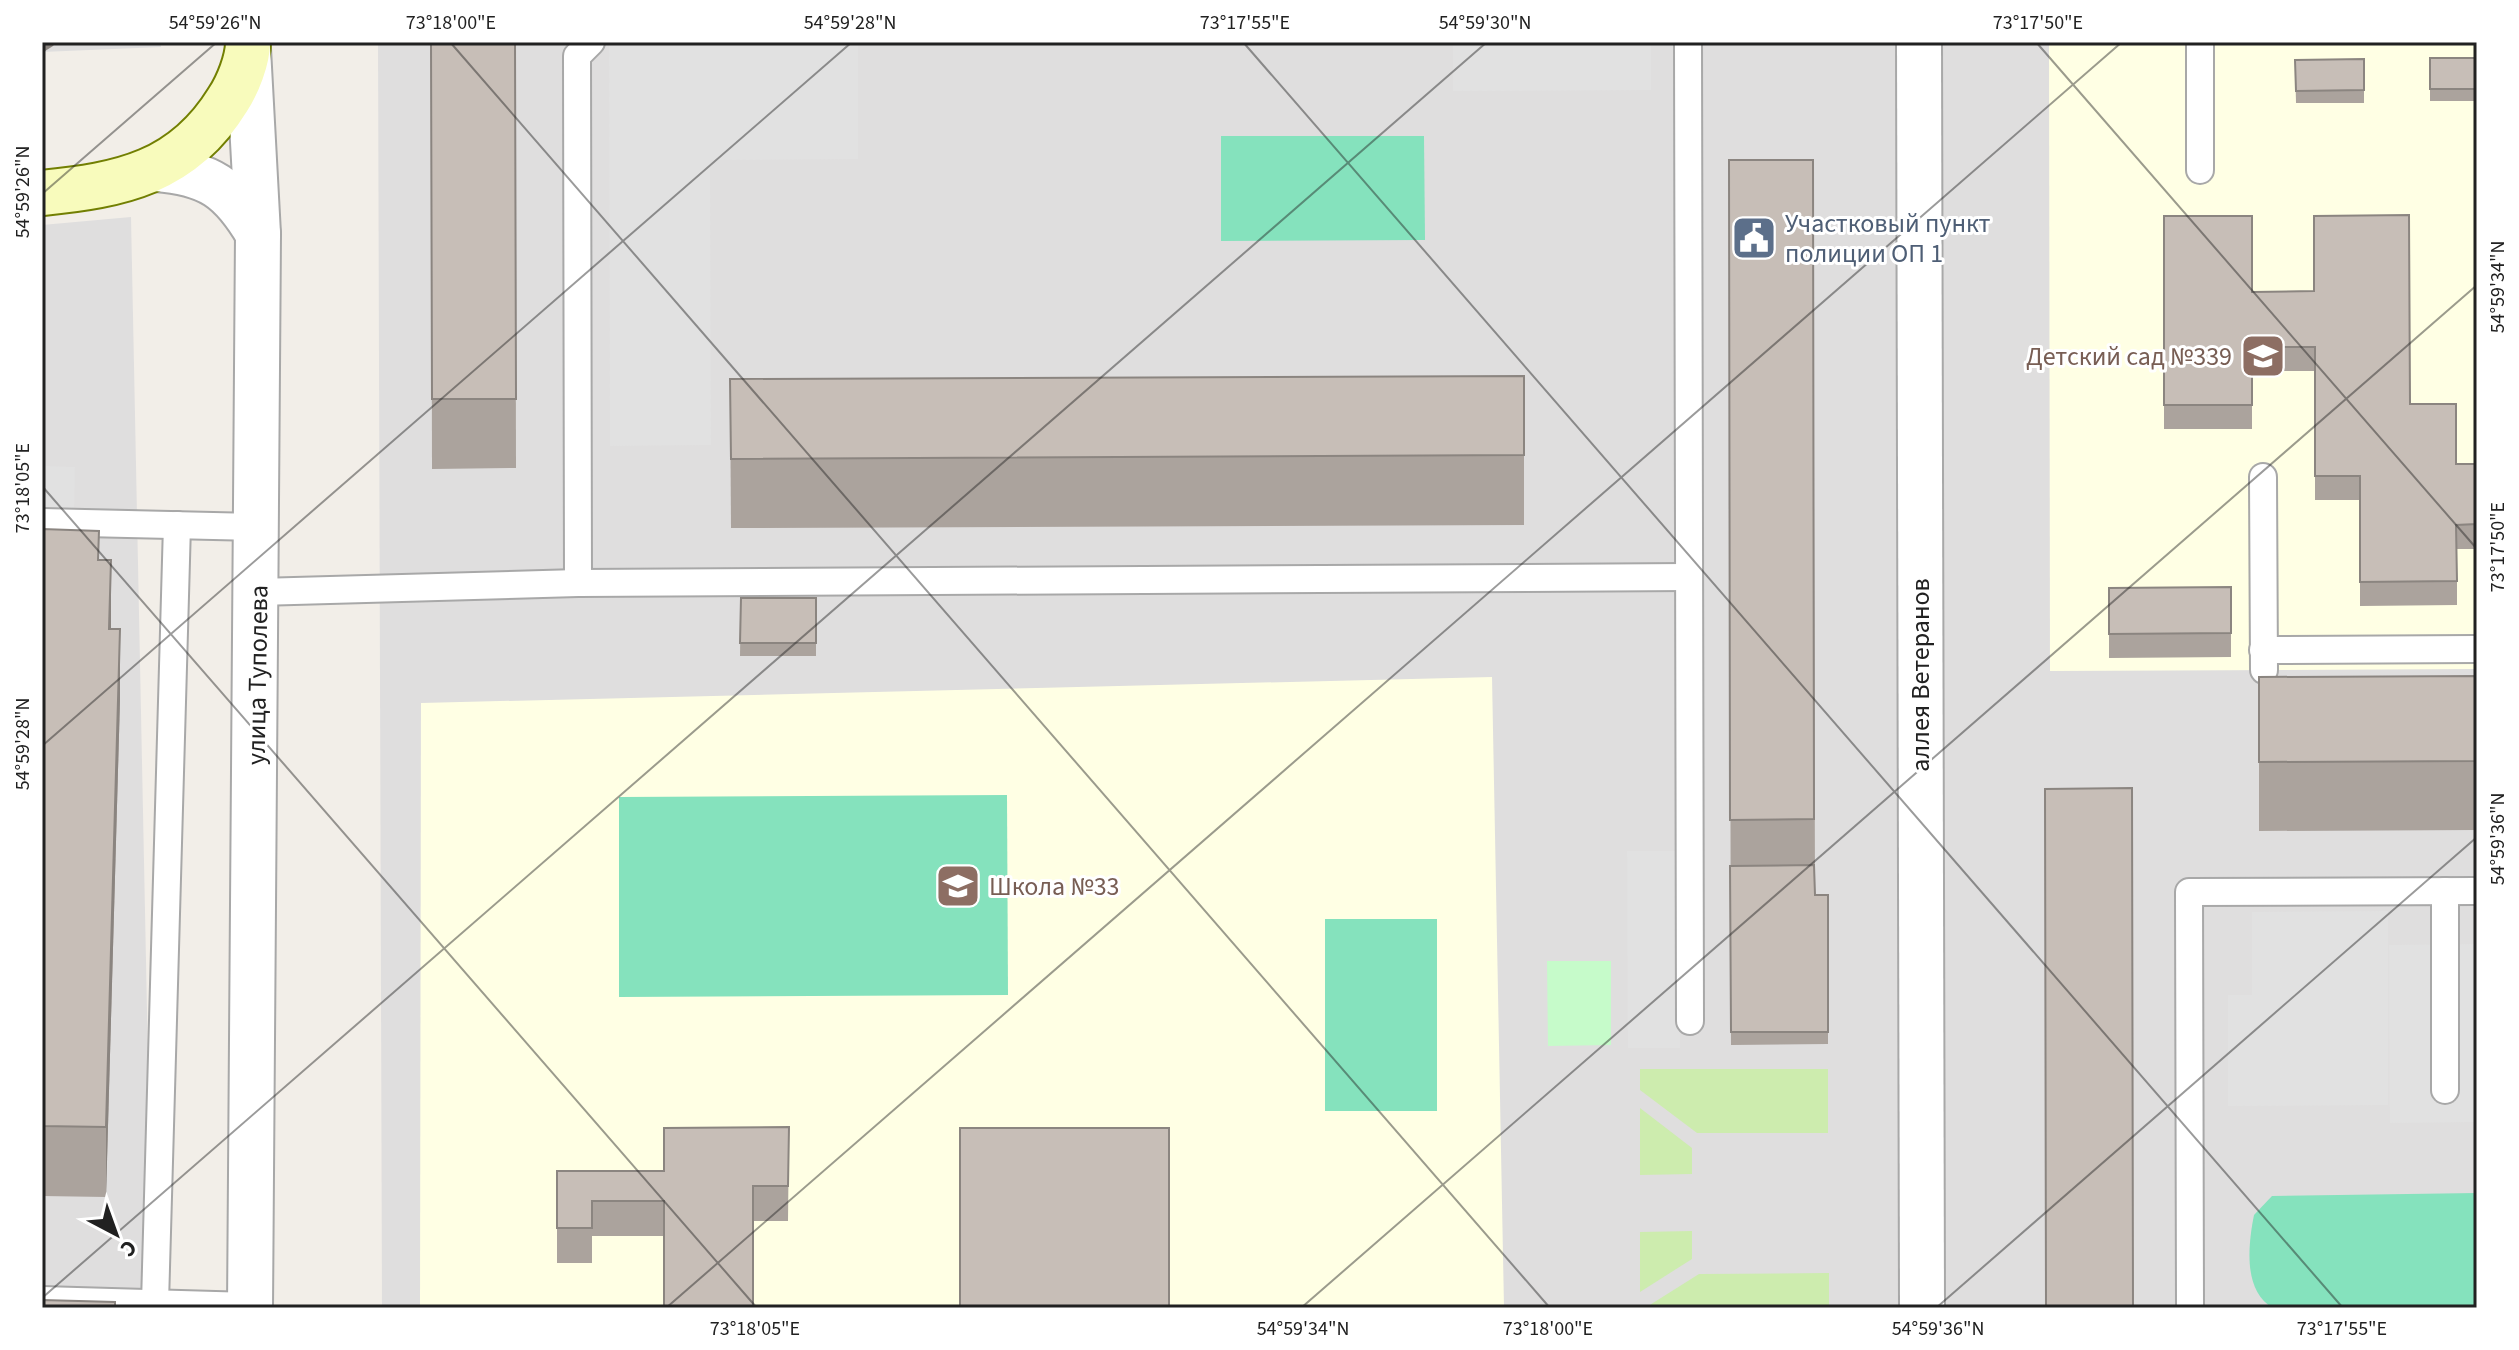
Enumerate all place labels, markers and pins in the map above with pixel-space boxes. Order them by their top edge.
place label: Участковый пункт полиции ОП 1 [1785,205,1990,272]
public building icon: Участковый пункт полиции ОП 1 [1730,214,1778,262]
school or university icon: Детский сад №339 [2239,332,2287,380]
place label: Детский сад №339 [2026,338,2232,375]
school or university icon: Школа №33 [934,862,982,910]
place label: Школа №33 [989,868,1120,905]

